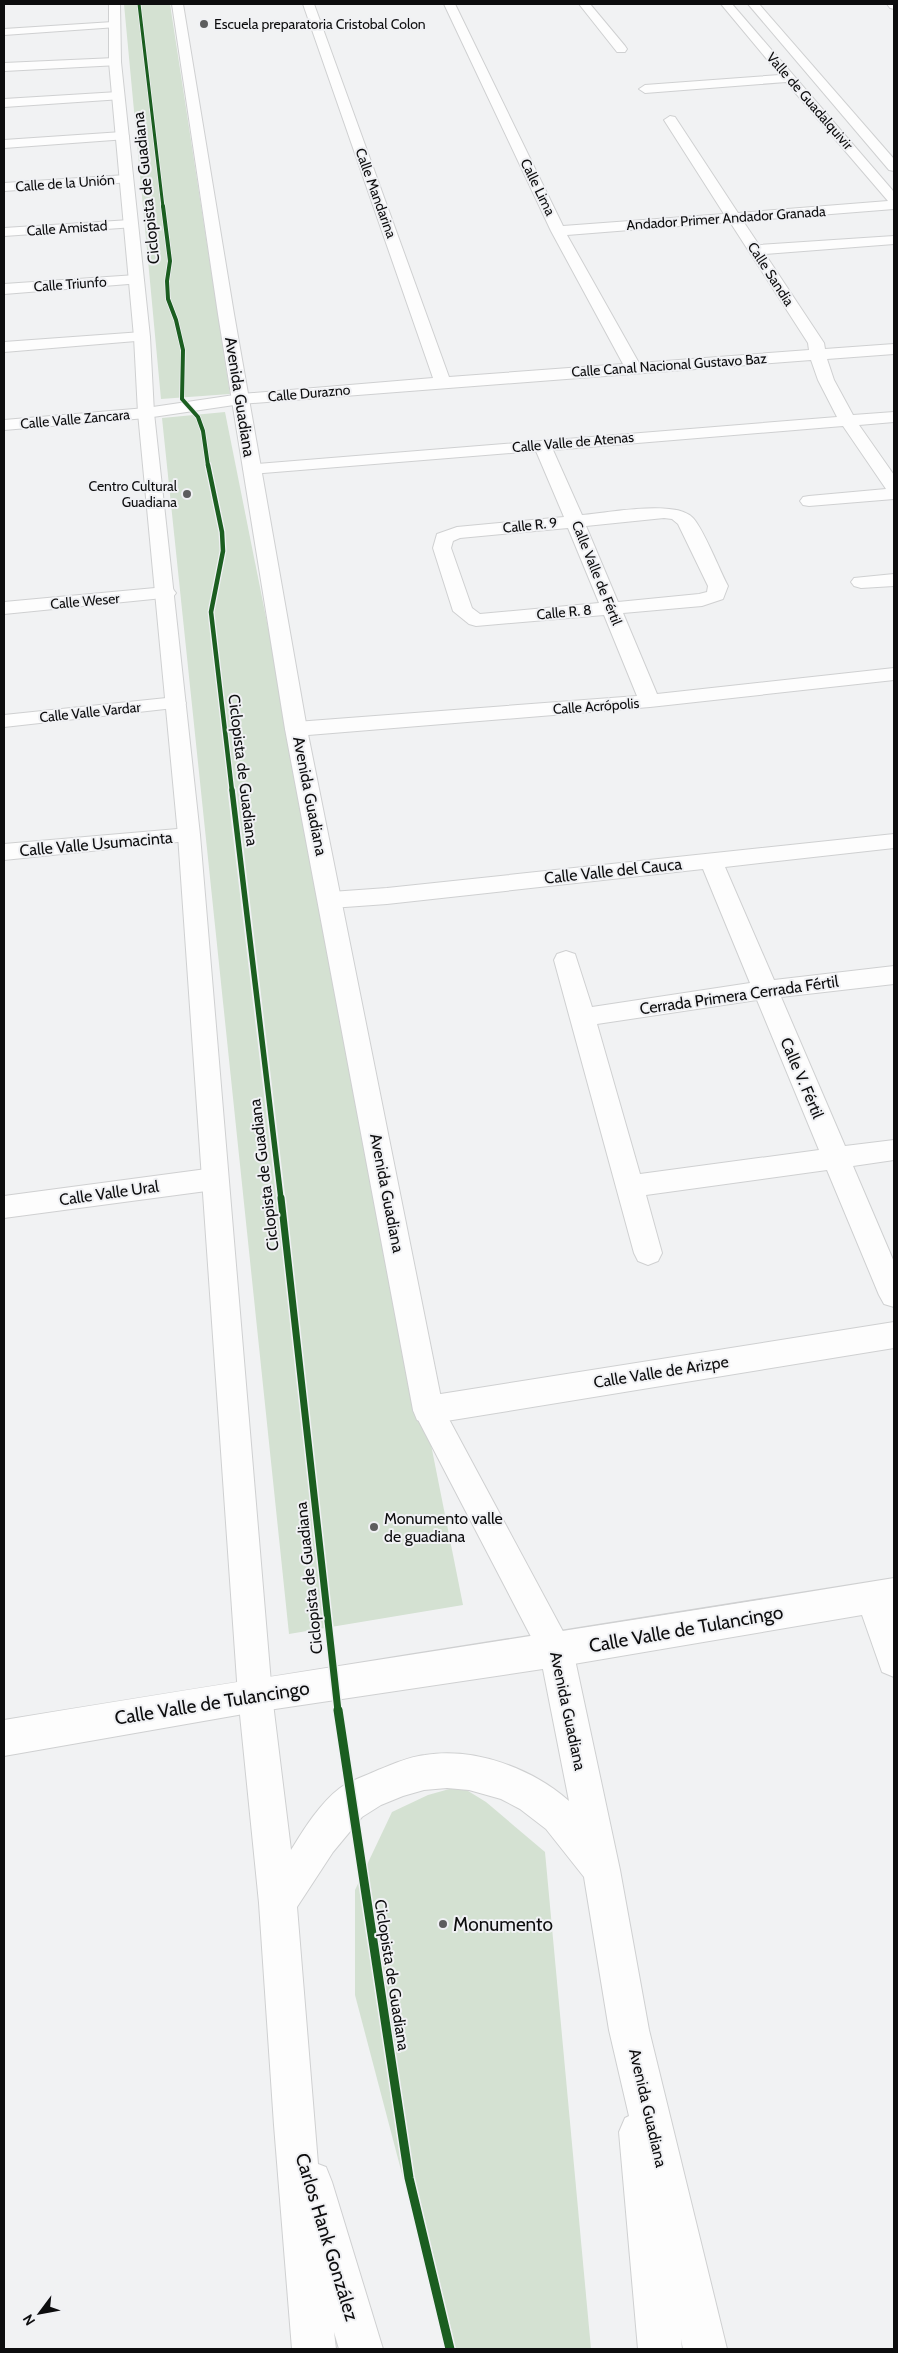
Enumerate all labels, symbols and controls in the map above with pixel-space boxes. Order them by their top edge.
place label: Escuela preparatoria Cristobal Colon [214,15,426,33]
marker: Escuela preparatoria Cristobal Colon [198,18,210,30]
street label: Valle de Guadalquivir [763,49,858,154]
street label: Ciclopista de Guadiana [129,111,163,265]
street label: Calle Mandarina [351,146,401,241]
street label: Calle Lima [516,156,560,219]
street label: Calle de la Unión [15,171,116,195]
street label: Andador Primer Andador Granada [626,202,827,234]
street label: Calle Amistad [26,216,108,240]
street label: Calle Sandia [744,239,798,309]
street label: Calle Triunfo [33,272,107,296]
street label: Avenida Guadiana [221,336,259,459]
street label: Calle Canal Nacional Gustavo Baz [571,349,768,381]
street label: Calle Durazno [267,380,351,406]
street label: Calle Valle Zancara [19,405,131,433]
street label: Calle Valle de Atenas [511,428,635,456]
place label: Centro Cultural Guadiana [88,477,178,511]
marker: Centro Cultural Guadiana [181,488,193,500]
street label: Calle R. 9 [502,513,558,537]
street label: Calle Valle de Fértil [568,518,626,629]
street label: Calle Weser [50,589,121,613]
street label: Calle R. 8 [536,601,592,623]
street label: Ciclopista de Guadiana [224,693,262,847]
street label: Calle Acrópolis [552,694,640,718]
street label: Calle Valle Vardar [39,698,142,726]
street label: Avenida Guadiana [289,735,331,858]
street label: Calle Valle Usumacinta [19,828,174,860]
street label: Calle Valle del Cauca [543,854,683,888]
street label: Cerrada Primera Cerrada Fértil [638,972,840,1018]
street label: Calle V. Fértil [776,1035,828,1122]
street label: Ciclopista de Guadiana [245,1098,283,1252]
street label: Avenida Guadiana [366,1132,408,1255]
street label: Calle Valle Ural [58,1177,160,1209]
street label: Calle Valle de Arizpe [592,1352,730,1392]
street label: Ciclopista de Guadiana [292,1501,326,1655]
place label: Monumento valle de guadiana [384,1509,503,1546]
marker: Monumento valle de guadiana [368,1521,380,1533]
street label: Calle Valle de Tulancingo [587,1601,785,1657]
street label: Avenida Guadiana [546,1650,590,1772]
street label: Calle Valle de Tulancingo [113,1676,311,1730]
street label: Ciclopista de Guadiana [371,1898,413,2052]
place label: Monumento [453,1913,553,1936]
marker: Monumento [437,1918,449,1930]
street label: Avenida Guadiana [625,2047,671,2169]
street label: Carlos Hank González [290,2150,364,2324]
north arrow [15,2288,65,2338]
text: N [19,2311,39,2329]

